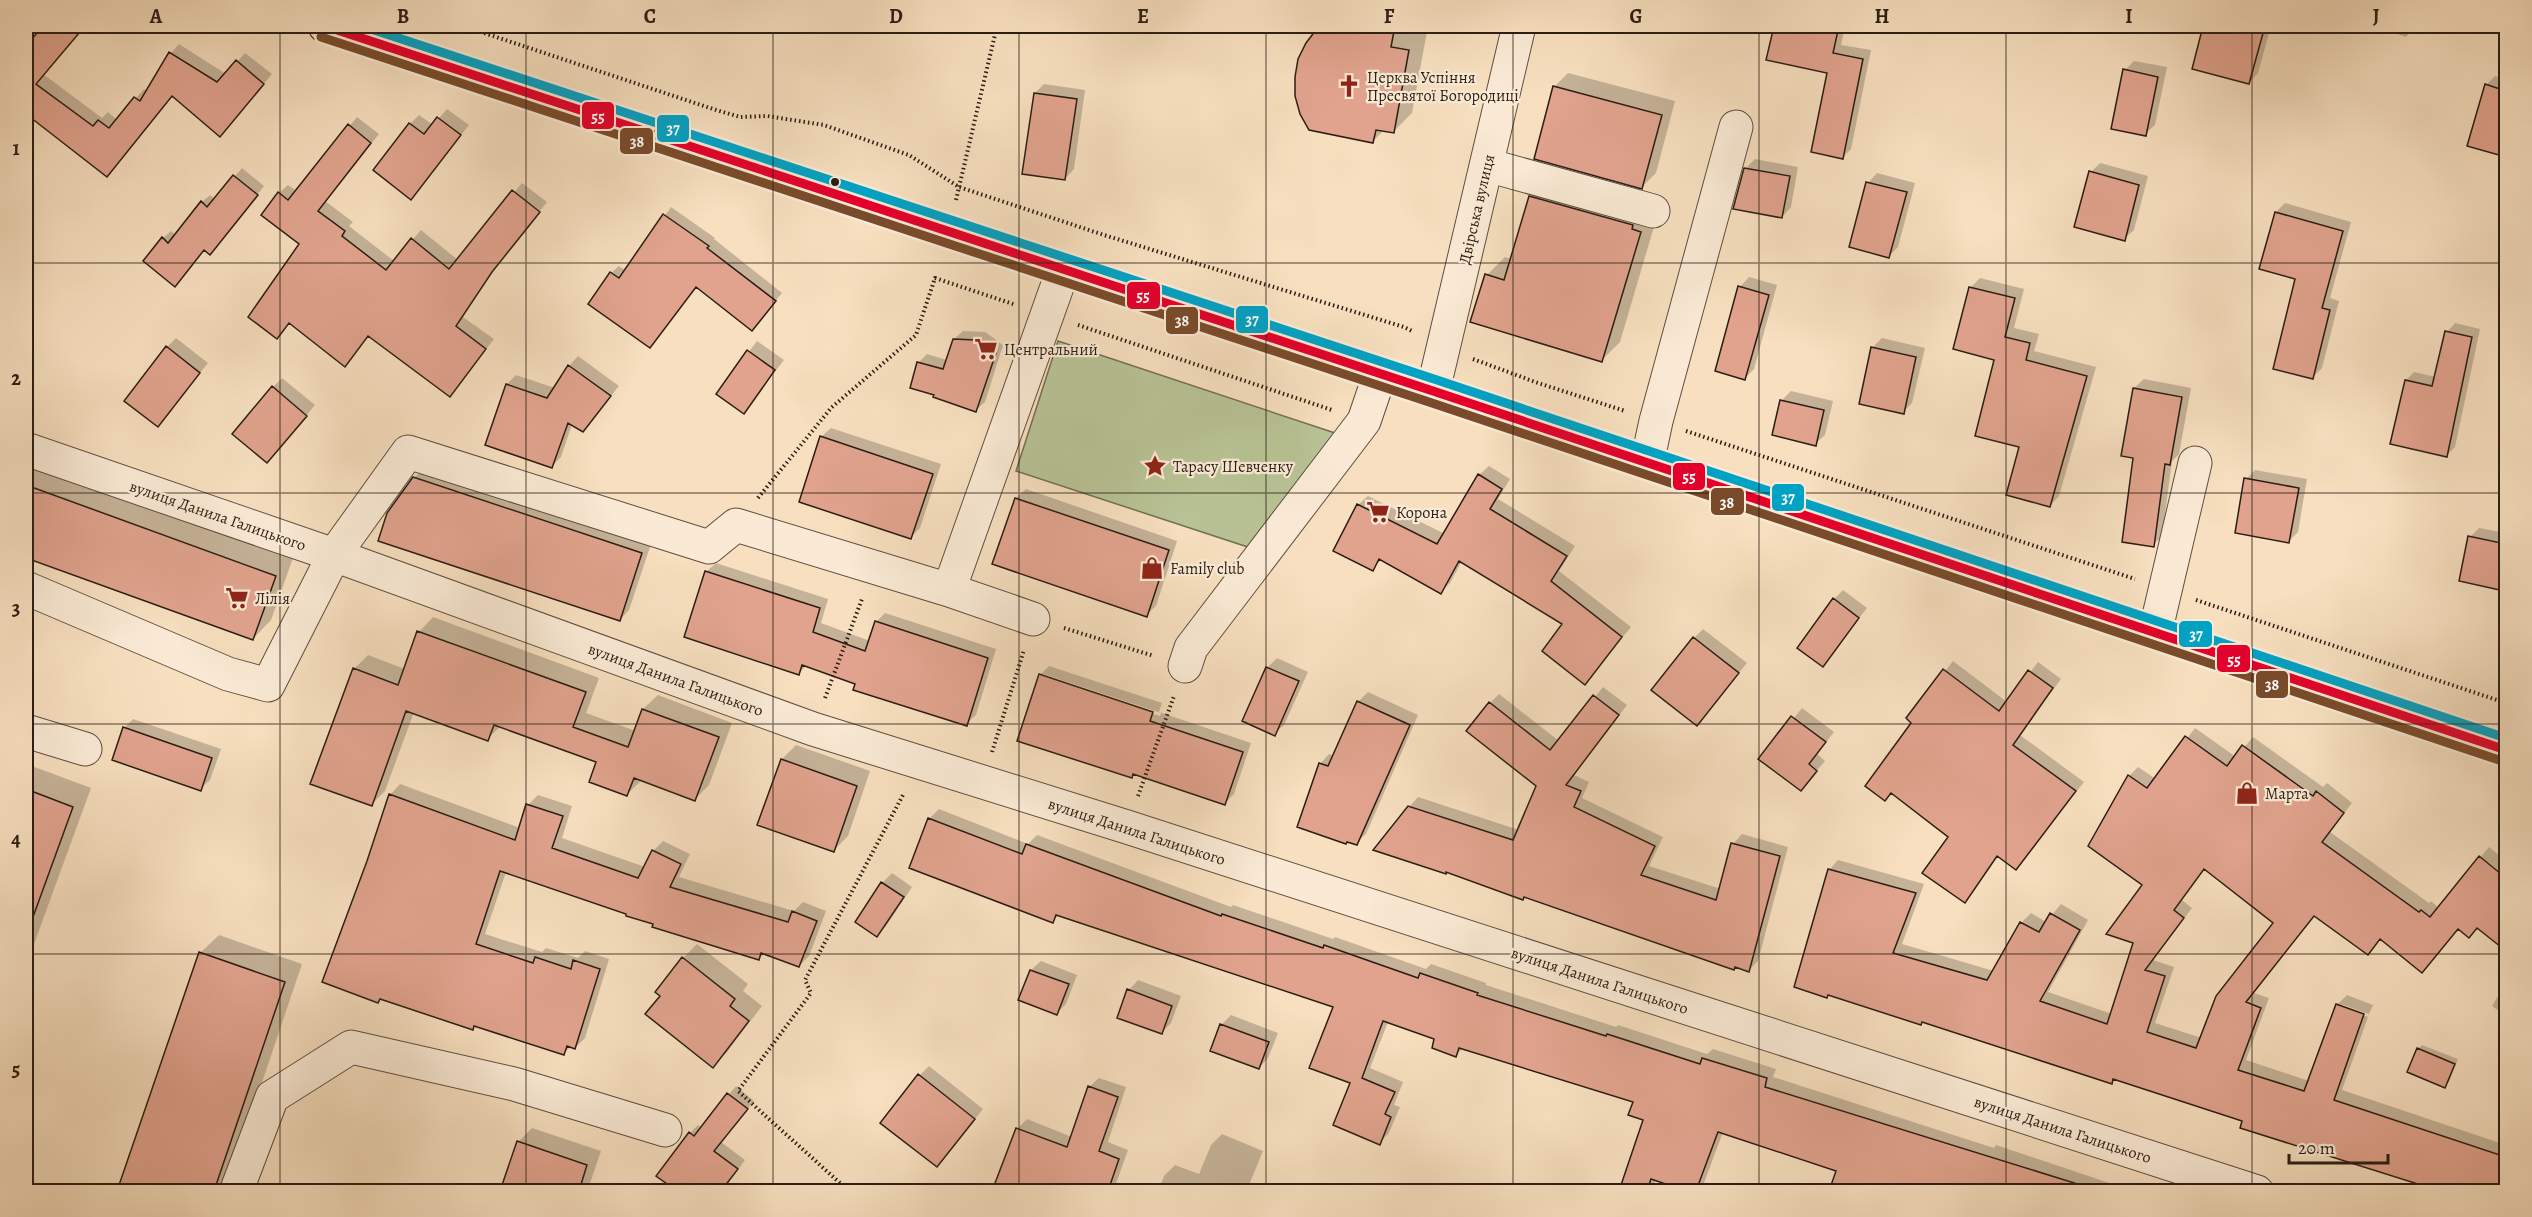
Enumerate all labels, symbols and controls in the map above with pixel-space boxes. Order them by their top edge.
text: A [149,3,163,30]
text: B [397,3,409,30]
text: C [644,3,656,30]
text: D [889,3,903,30]
text: E [1137,3,1149,30]
text: F [1384,3,1395,30]
text: G [1629,3,1643,30]
text: H [1875,3,1890,30]
text: I [2125,3,2133,30]
text: J [2373,3,2380,30]
place label: Церква Успіння Пресвятої Богородиці [1367,67,1519,107]
church icon: Церква Успіння Пресвятої Богородиці [1336,73,1362,99]
line badge: 55 [581,101,615,130]
text: 55 [591,106,605,128]
line badge: 37 [656,114,690,143]
text: 37 [666,118,680,140]
line badge: 38 [619,127,654,155]
text: 38 [630,131,645,153]
text: 1 [12,135,20,162]
street label: Двірська вулиця [1454,152,1500,266]
unlabelled marker [829,176,841,188]
line badge: 55 [1126,281,1161,310]
text: 55 [1136,285,1150,307]
line badge: 37 [1235,305,1269,334]
line badge: 38 [1165,306,1199,335]
text: 37 [1245,309,1259,331]
text: 38 [1175,310,1190,332]
supermarket icon: Центральний [973,336,999,362]
place label: Центральний [1004,339,1098,361]
text: 2 [11,365,21,392]
place icon: Тарасу Шевченку [1142,453,1168,479]
place label: Тарасу Шевченку [1173,456,1294,478]
line badge: 55 [1672,462,1706,491]
text: 55 [1682,466,1696,488]
street label: вулиця Данила Галицького [127,475,309,556]
line badge: 37 [1771,483,1805,512]
line badge: 38 [1710,487,1745,516]
text: 37 [1781,487,1795,509]
text: 38 [1720,492,1735,514]
supermarket icon: Корона [1365,499,1391,525]
place label: Корона [1396,502,1448,524]
shop icon: Family club [1139,555,1165,581]
place label: Family club [1170,558,1244,580]
supermarket icon: Лілія [224,585,250,611]
place label: Лілія [255,588,290,610]
text: 3 [12,595,20,622]
line badge: 37 [2178,620,2213,648]
text: 37 [2189,624,2203,646]
street label: вулиця Данила Галицького [585,638,766,722]
line badge: 55 [2216,644,2251,673]
text: 55 [2227,649,2241,671]
line badge: 38 [2255,670,2289,699]
text: 38 [2265,674,2280,696]
shop icon: Марта [2234,780,2260,806]
place label: Марта [2265,783,2309,805]
street label: вулиця Данила Галицького [1045,793,1228,871]
text: 4 [11,826,21,853]
street label: вулиця Данила Галицького [1508,942,1691,1020]
text: 5 [12,1056,20,1083]
street label: вулиця Данила Галицького [1971,1091,2154,1169]
scale bar [2289,1127,2388,1165]
text: 20 m [2298,1136,2335,1160]

